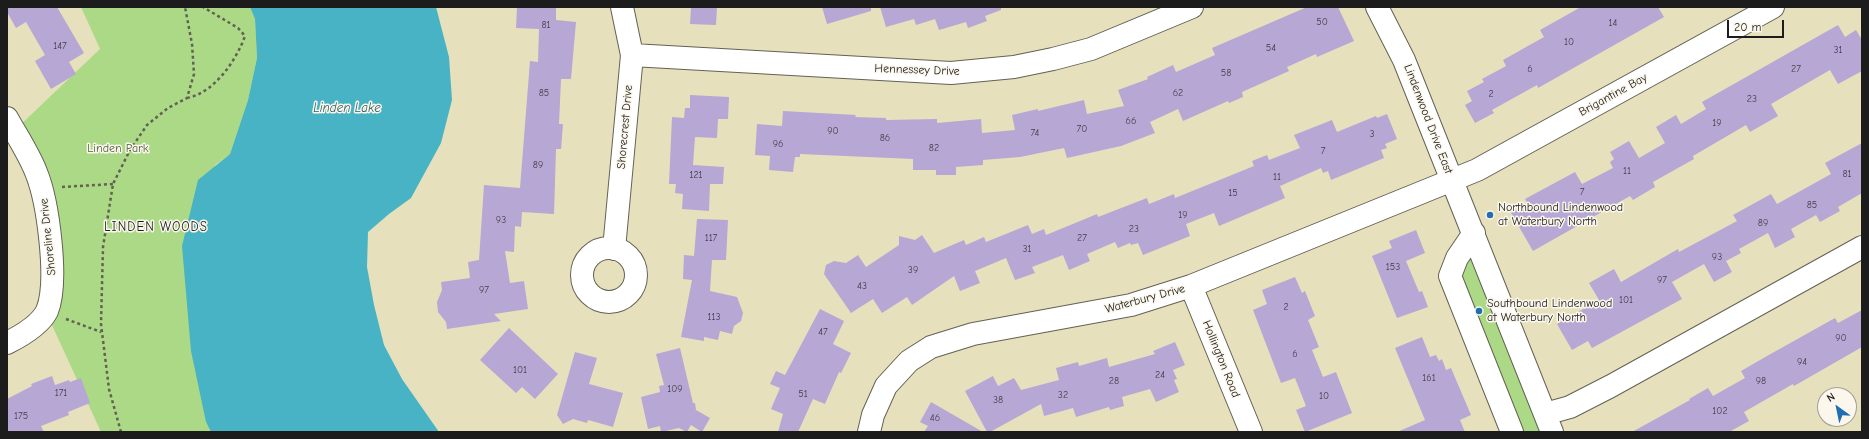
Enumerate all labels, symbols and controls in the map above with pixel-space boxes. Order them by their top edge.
scale bar [1729,12,1786,38]
house number: 50 [1316,16,1328,28]
house number: 14 [1609,17,1617,29]
house number: 81 [541,19,551,31]
text: 20 m [1734,20,1762,34]
house number: 10 [1564,36,1574,48]
house number: 147 [53,40,67,52]
house number: 54 [1266,42,1276,54]
house number: 31 [1833,44,1843,56]
street label: Hennessey Drive [874,61,960,79]
street label: Lindenwood Drive East [1400,62,1456,176]
house number: 6 [1527,63,1533,75]
house number: 27 [1791,63,1801,75]
house number: 58 [1221,67,1231,79]
street label: Brigantine Bay [1576,70,1650,120]
street label: Shorecrest Drive [614,84,636,170]
house number: 85 [539,87,549,99]
house number: 62 [1173,87,1183,99]
house number: 2 [1488,88,1494,100]
house number: 23 [1747,93,1757,105]
water label: Linden Lake [313,100,381,116]
house number: 66 [1126,115,1136,127]
house number: 19 [1712,117,1722,129]
house number: 70 [1077,123,1087,135]
house number: 90 [827,125,839,137]
house number: 74 [1031,127,1039,139]
house number: 3 [1369,128,1375,140]
house number: 86 [880,132,890,144]
house number: 96 [773,138,783,150]
park label: Linden Park [87,142,149,156]
house number: 82 [929,142,939,154]
house number: 7 [1321,145,1325,157]
house number: 89 [533,159,543,171]
house number: 11 [1623,165,1631,177]
house number: 81 [1842,168,1852,180]
house number: 121 [689,169,703,181]
house number: 11 [1273,171,1281,183]
house number: 7 [1580,186,1584,198]
house number: 15 [1228,187,1238,199]
street label: Shoreline Drive [37,198,59,276]
house number: 85 [1807,199,1817,211]
place label: Northbound Lindenwood at Waterbury North [1498,201,1623,229]
house number: 19 [1178,209,1188,221]
marker: Northbound Lindenwood at Waterbury North [1485,210,1495,220]
house number: 93 [496,214,506,226]
house number: 89 [1758,217,1768,229]
district label: LINDEN WOODS [104,219,208,235]
house number: 23 [1129,223,1139,235]
house number: 117 [705,232,717,244]
house number: 27 [1077,232,1087,244]
house number: 31 [1022,243,1032,255]
house number: 93 [1712,251,1722,263]
house number: 153 [1386,261,1400,273]
house number: 39 [908,264,918,276]
house number: 97 [1657,274,1667,286]
house number: 43 [857,280,867,292]
street label: Waterbury Drive [1103,281,1187,317]
house number: 97 [479,284,489,296]
house number: 101 [1619,294,1633,306]
place label: Southbound Lindenwood at Waterbury North [1487,297,1612,325]
house number: 2 [1283,301,1289,313]
marker: Southbound Lindenwood at Waterbury North [1474,306,1484,316]
house number: 113 [708,311,720,323]
street label: Hollington Road [1199,318,1243,400]
house number: 47 [818,326,828,338]
house number: 90 [1835,332,1847,344]
house number: 6 [1292,348,1298,360]
house number: 94 [1797,356,1807,368]
house number: 101 [513,364,527,376]
house number: 24 [1155,369,1165,381]
house number: 161 [1422,372,1436,384]
house number: 28 [1109,375,1119,387]
house number: 98 [1756,375,1766,387]
house number: 109 [667,383,683,395]
house number: 171 [55,387,67,399]
north arrow [1817,387,1857,427]
house number: 51 [798,388,808,400]
house number: 32 [1058,389,1068,401]
house number: 10 [1319,390,1329,402]
text: N [1824,390,1837,405]
house number: 38 [993,394,1003,406]
house number: 102 [1712,405,1728,417]
house number: 175 [14,410,28,422]
house number: 46 [930,412,940,424]

